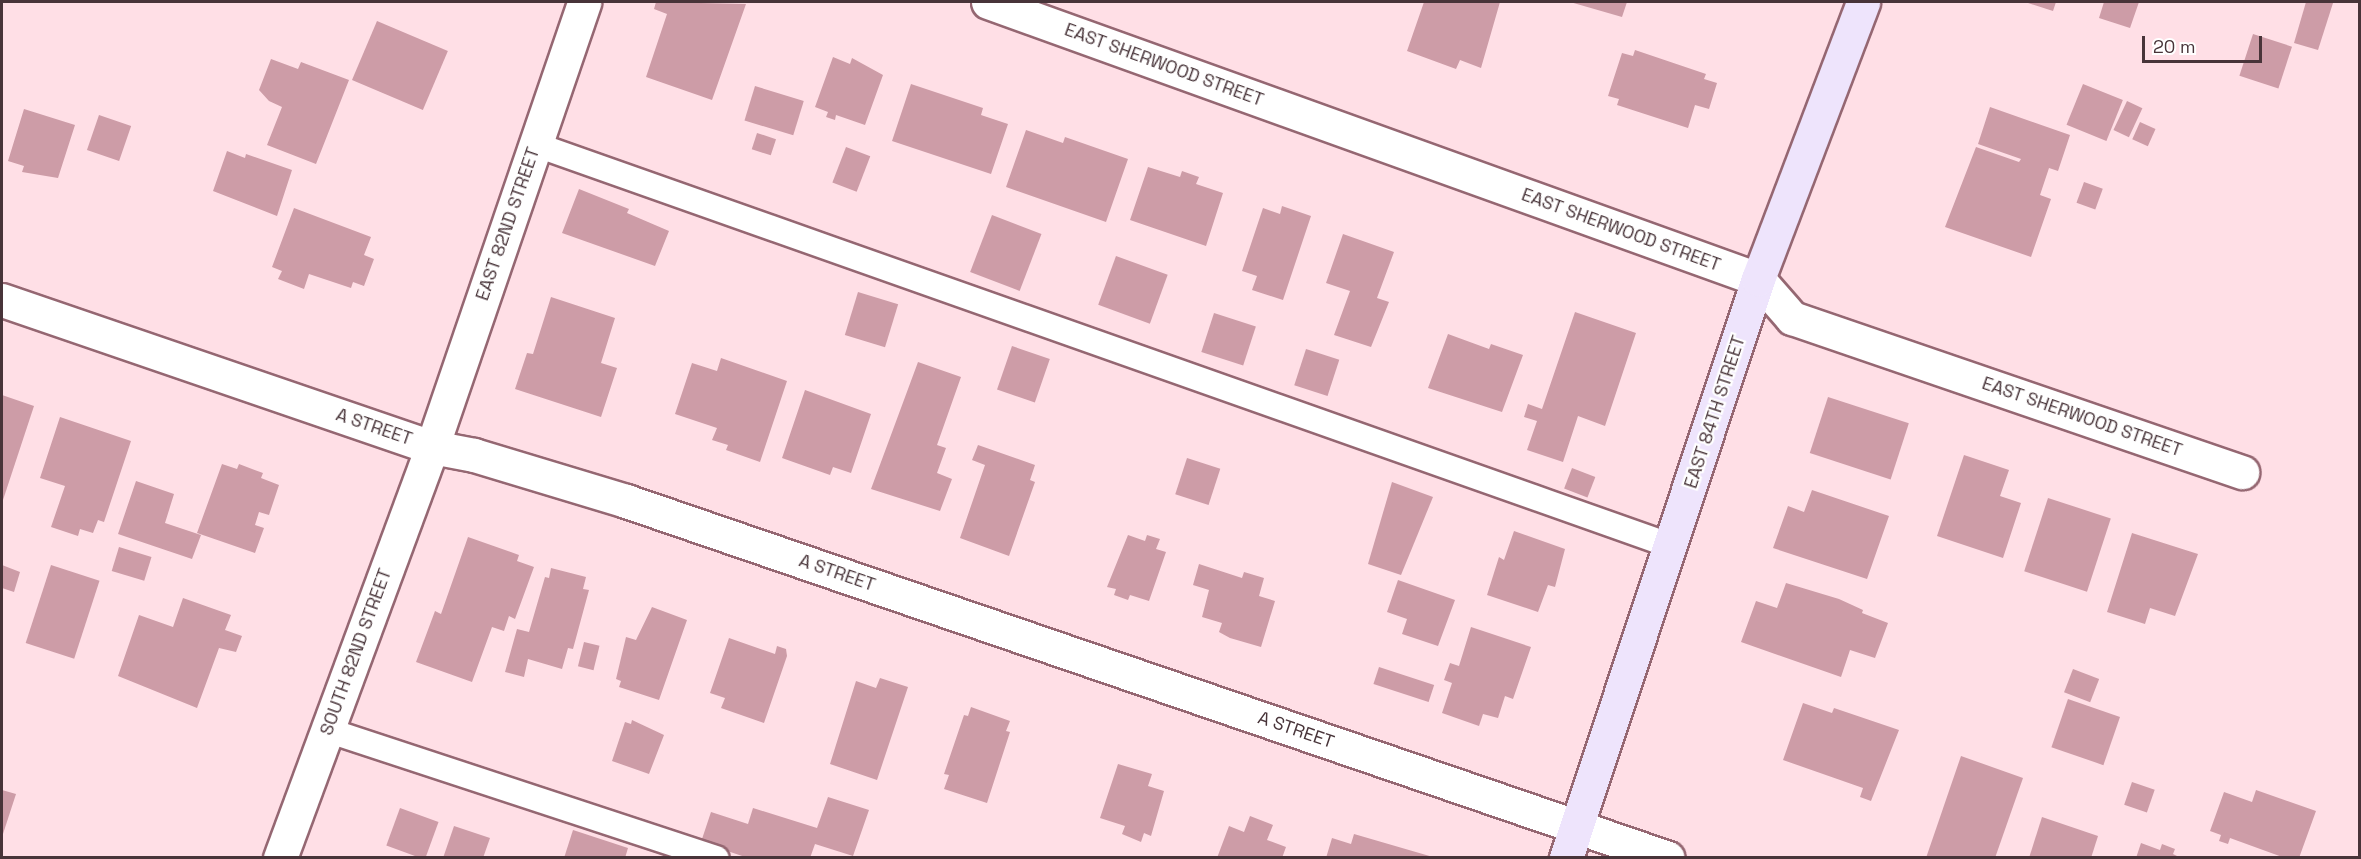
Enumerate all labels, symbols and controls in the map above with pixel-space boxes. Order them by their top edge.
street label: EAST SHERWOOD STREET [1061,19,1267,111]
scale bar [2145,24,2265,62]
text: 20 m [2153,35,2196,58]
street label: EAST 82ND STREET [472,144,544,304]
street label: EAST SHERWOOD STREET [1518,184,1724,276]
street label: EAST 84TH STREET [1680,333,1750,491]
street label: EAST SHERWOOD STREET [1979,373,2185,461]
street label: A STREET [333,404,415,450]
street label: A STREET [796,550,878,596]
street label: SOUTH 82ND STREET [316,566,396,738]
street label: A STREET [1255,707,1337,753]

